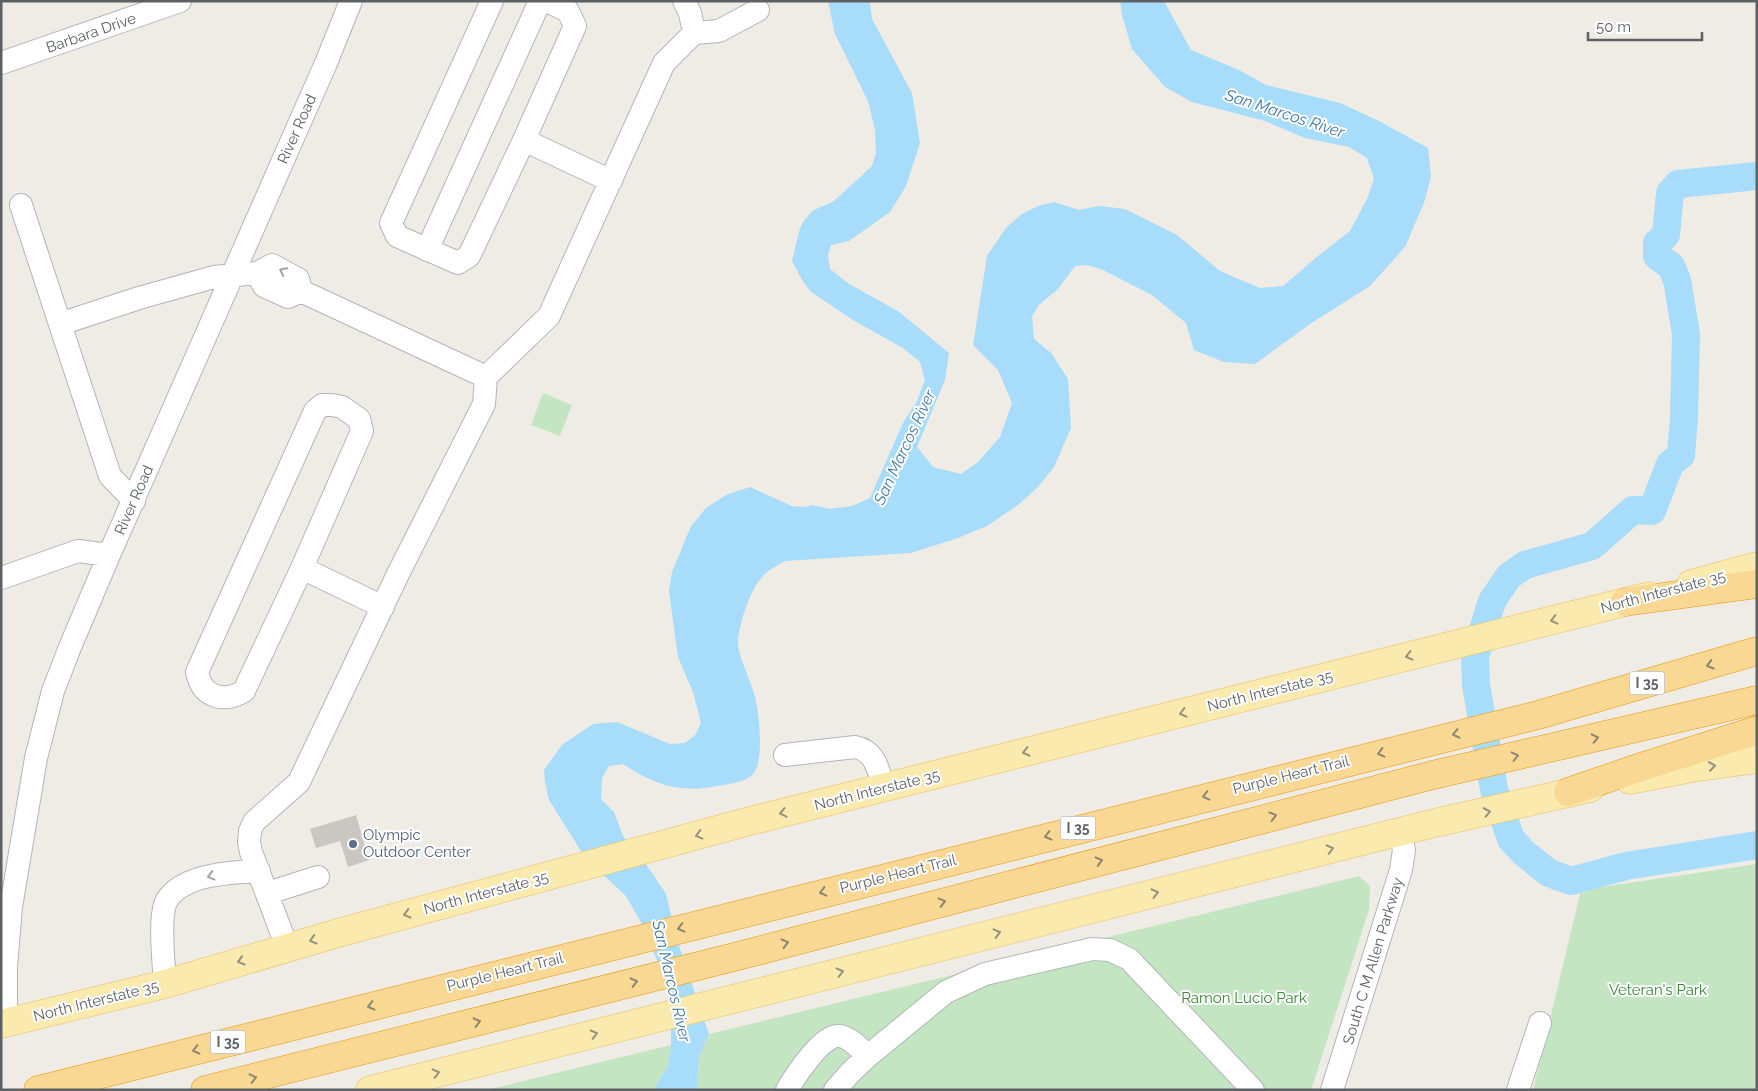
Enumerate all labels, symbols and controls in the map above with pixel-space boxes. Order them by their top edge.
street label: Barbara Drive [44,9,138,57]
scale bar [1588,10,1702,42]
text: 50 m [1596,18,1631,36]
water label: San Marcos River [1222,85,1347,142]
street label: River Road [274,91,320,167]
one-way arrow [279,267,288,277]
water label: San Marcos River [869,386,940,508]
street label: River Road [111,462,157,538]
street label: North Interstate 35 [1599,567,1727,617]
one-way arrow [1549,614,1558,625]
one-way arrow [1405,651,1413,661]
one-way arrow [1706,659,1714,670]
street label: North Interstate 35 [1205,667,1335,715]
road number: I 35 [1630,671,1664,694]
one-way arrow [1179,707,1188,718]
one-way arrow [1452,728,1461,739]
one-way arrow [1590,733,1599,744]
one-way arrow [1022,747,1030,757]
one-way arrow [1376,747,1385,758]
one-way arrow [1510,751,1519,762]
street label: Purple Heart Trail [1231,752,1352,798]
one-way arrow [1708,761,1716,772]
street label: North Interstate 35 [812,766,942,814]
one-way arrow [1203,791,1211,801]
one-way arrow [779,807,788,818]
one-way arrow [1482,807,1491,818]
one-way arrow [1269,811,1278,822]
road number: I 35 [1060,816,1096,840]
place label: Olympic Outdoor Center [363,826,471,861]
one-way arrow [696,829,704,839]
one-way arrow [1044,830,1053,841]
marker: Olympic Outdoor Center [347,838,359,850]
one-way arrow [1325,844,1334,855]
street label: Purple Heart Trail [838,851,959,897]
one-way arrow [1095,857,1103,867]
street label: North Interstate 35 [422,868,550,918]
one-way arrow [206,870,215,881]
street label: South C M Allen Parkway [1339,875,1407,1047]
one-way arrow [819,887,827,897]
one-way arrow [1151,888,1160,899]
one-way arrow [937,898,946,908]
one-way arrow [404,909,412,919]
water label: San Marcos River [648,918,695,1044]
one-way arrow [677,922,686,933]
one-way arrow [993,928,1001,938]
one-way arrow [308,934,317,945]
one-way arrow [780,938,789,949]
street label: Purple Heart Trail [445,949,566,995]
one-way arrow [237,956,245,966]
one-way arrow [835,967,844,978]
street label: North Interstate 35 [31,977,161,1025]
one-way arrow [630,977,639,988]
park label: Veteran's Park [1609,981,1707,999]
park label: Ramon Lucio Park [1181,989,1307,1007]
one-way arrow [366,1000,375,1011]
one-way arrow [472,1017,481,1028]
one-way arrow [589,1029,598,1040]
road number: I 35 [210,1030,246,1054]
one-way arrow [192,1044,201,1055]
one-way arrow [431,1068,440,1079]
one-way arrow [248,1073,257,1084]

